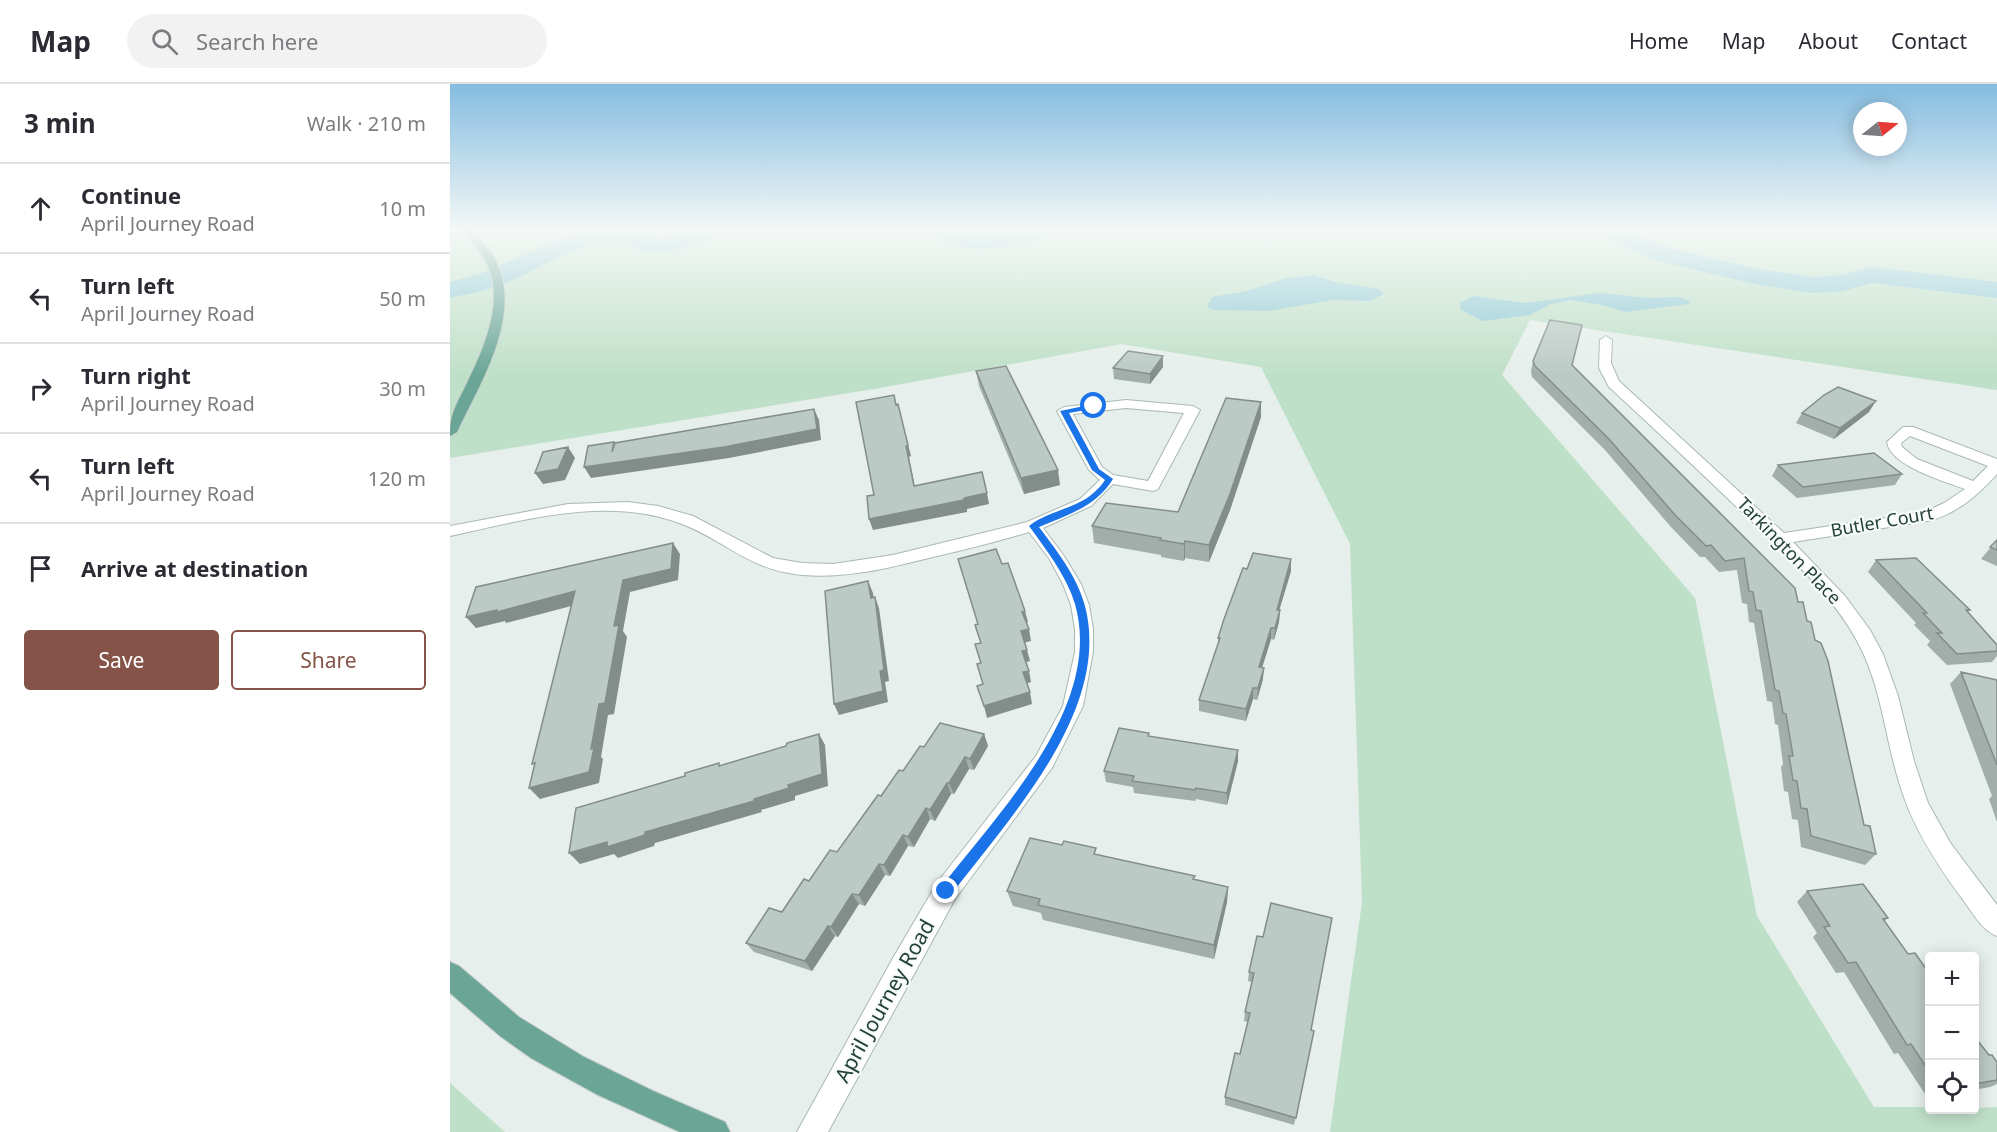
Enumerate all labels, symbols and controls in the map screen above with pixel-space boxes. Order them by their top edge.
search box [127,14,547,68]
text: Map [30,22,91,60]
icon: search [148,25,181,58]
text: Search here [196,26,318,56]
text: Home [1629,27,1689,55]
text: Map [1722,27,1765,55]
text: About [1798,27,1858,55]
text: Contact [1891,27,1967,55]
north arrow [1853,102,1907,156]
text: 3 min [24,105,96,141]
text: Walk · 210 m [307,110,426,137]
text: Continue [81,180,181,210]
icon: ahead [24,192,57,225]
text: 10 m [379,195,426,222]
text: April Journey Road [81,210,255,237]
text: Turn left [81,270,175,300]
icon: left [24,282,57,315]
text: 50 m [379,285,426,312]
text: April Journey Road [81,300,255,327]
text: Turn right [81,360,191,390]
icon: right [24,372,57,405]
text: 30 m [379,375,426,402]
text: April Journey Road [81,390,255,417]
route start [1080,392,1106,418]
text: Turn left [81,450,175,480]
icon: left [24,462,57,495]
text: 120 m [368,465,426,492]
text: April Journey Road [81,480,255,507]
street label: Tarkington Place [1732,492,1847,609]
street label: Butler Court [1829,500,1935,542]
icon: arrive [24,552,57,585]
text: Arrive at destination [81,553,308,583]
button: Save [24,630,219,690]
button: Share [231,630,426,690]
route end [932,877,958,903]
street label: April Journey Road [828,914,941,1087]
map controls [1925,952,1979,1114]
button: + [1925,952,1979,1006]
button: − [1925,1006,1979,1060]
button: locate [1925,1060,1979,1114]

